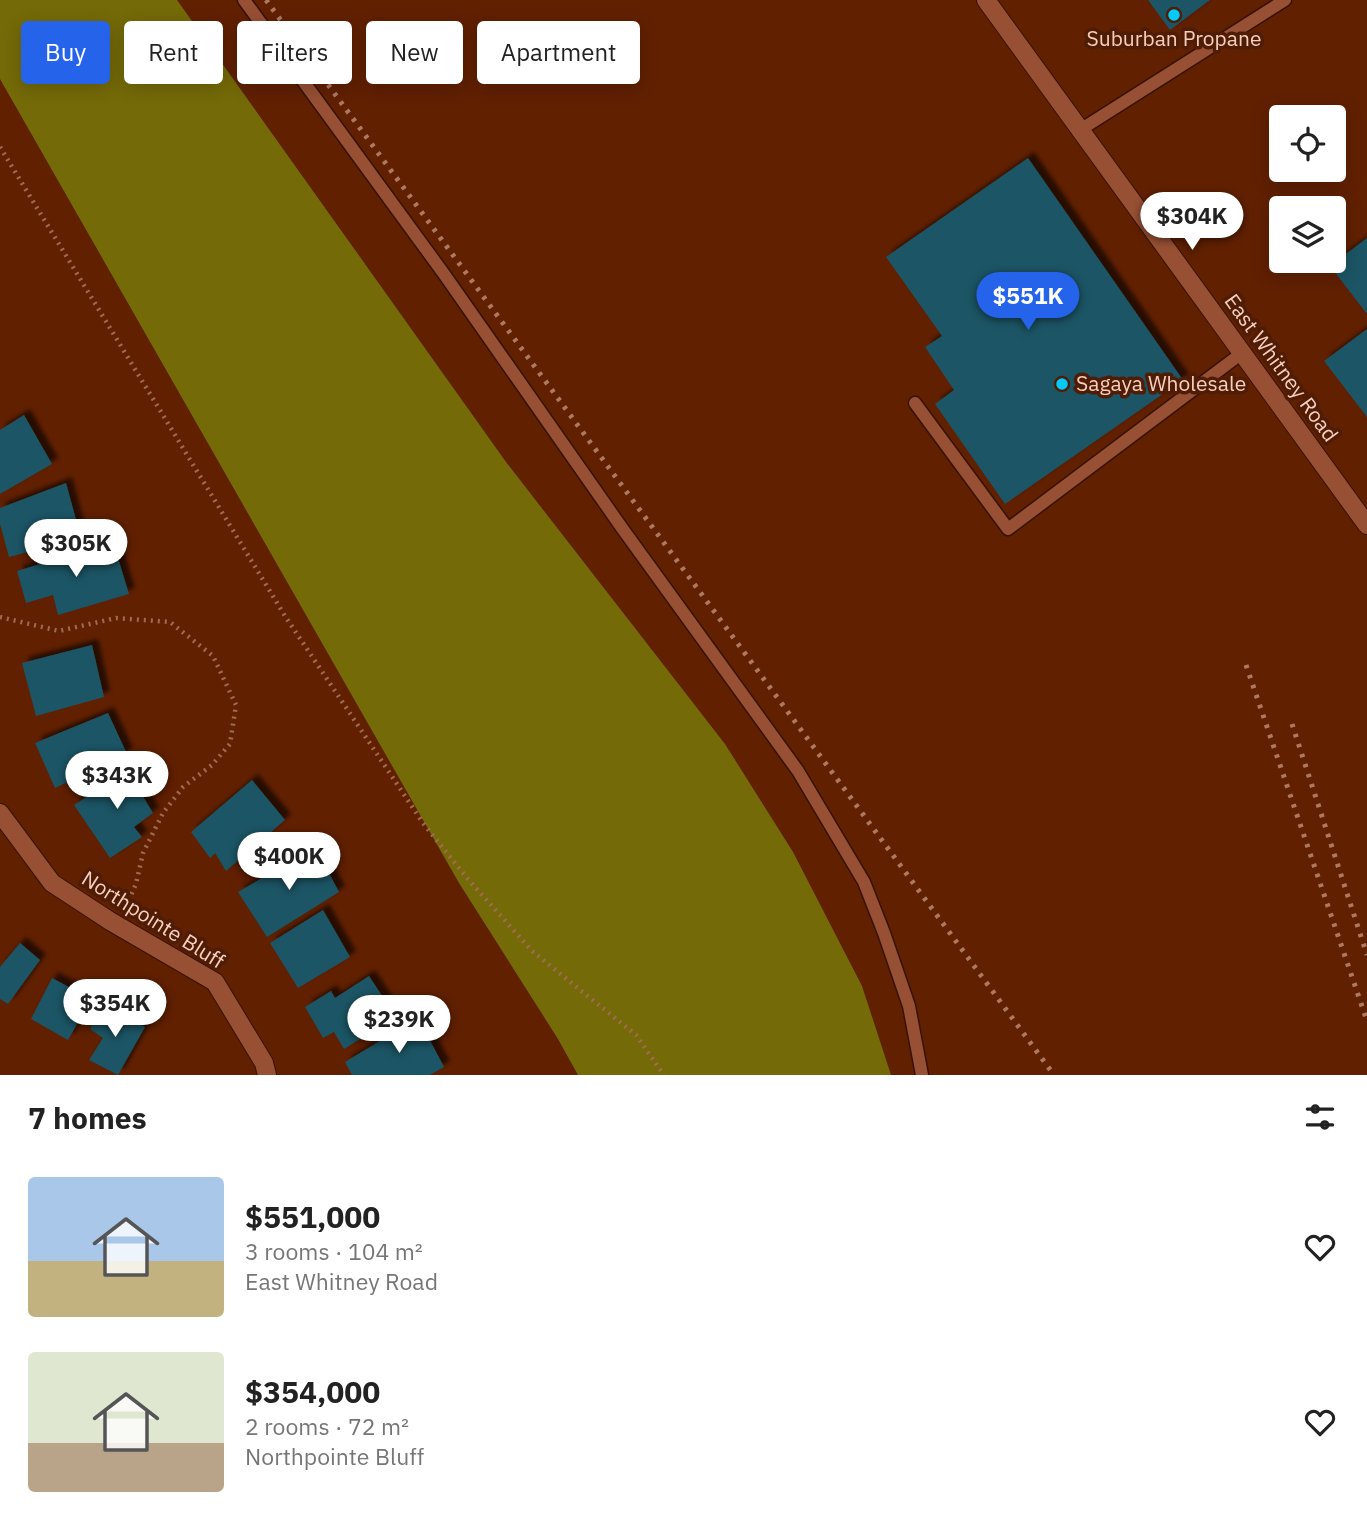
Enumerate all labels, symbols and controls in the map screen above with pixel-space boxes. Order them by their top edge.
marker: Suburban Propane [1166,7,1182,23]
chip: Buy [21,21,110,84]
chip: Rent [124,21,223,84]
chip: Filters [237,21,352,84]
chip: New [366,21,463,84]
chip: Apartment [477,21,640,84]
place label: Suburban Propane [1087,24,1261,52]
map controls [1269,105,1346,273]
button: locate [1269,105,1346,182]
pin: $304K [1143,192,1241,252]
button: layers [1269,196,1346,273]
text: $304K [1156,200,1228,230]
pin: $551K [979,272,1077,332]
text: $551K [992,280,1064,310]
street label: East Whitney Road [1219,288,1345,447]
place label: Sagaya Wholesale [1076,369,1246,397]
marker: Sagaya Wholesale [1054,376,1070,392]
pin: $305K [27,520,125,579]
text: $305K [40,527,112,557]
pin: $343K [68,752,166,811]
text: $343K [81,759,153,789]
pin: $400K [240,832,338,892]
text: $400K [253,840,325,870]
street label: Northpointe Bluff [77,864,230,974]
pin: $354K [66,979,164,1039]
text: $354K [79,987,151,1017]
pin: $239K [350,996,448,1055]
text: $239K [363,1003,435,1033]
text: 7 homes [28,1098,147,1137]
icon: filters [1301,1098,1339,1136]
text: $551,000 [245,1197,380,1236]
icon: home [84,1205,168,1289]
icon: heart [1301,1228,1339,1266]
text: 3 rooms · 104 m² [245,1236,423,1266]
text: East Whitney Road [245,1266,438,1296]
text: $354,000 [245,1372,380,1411]
icon: home [84,1380,168,1464]
icon: heart [1301,1403,1339,1441]
text: 2 rooms · 72 m² [245,1411,409,1441]
text: Northpointe Bluff [245,1441,424,1471]

